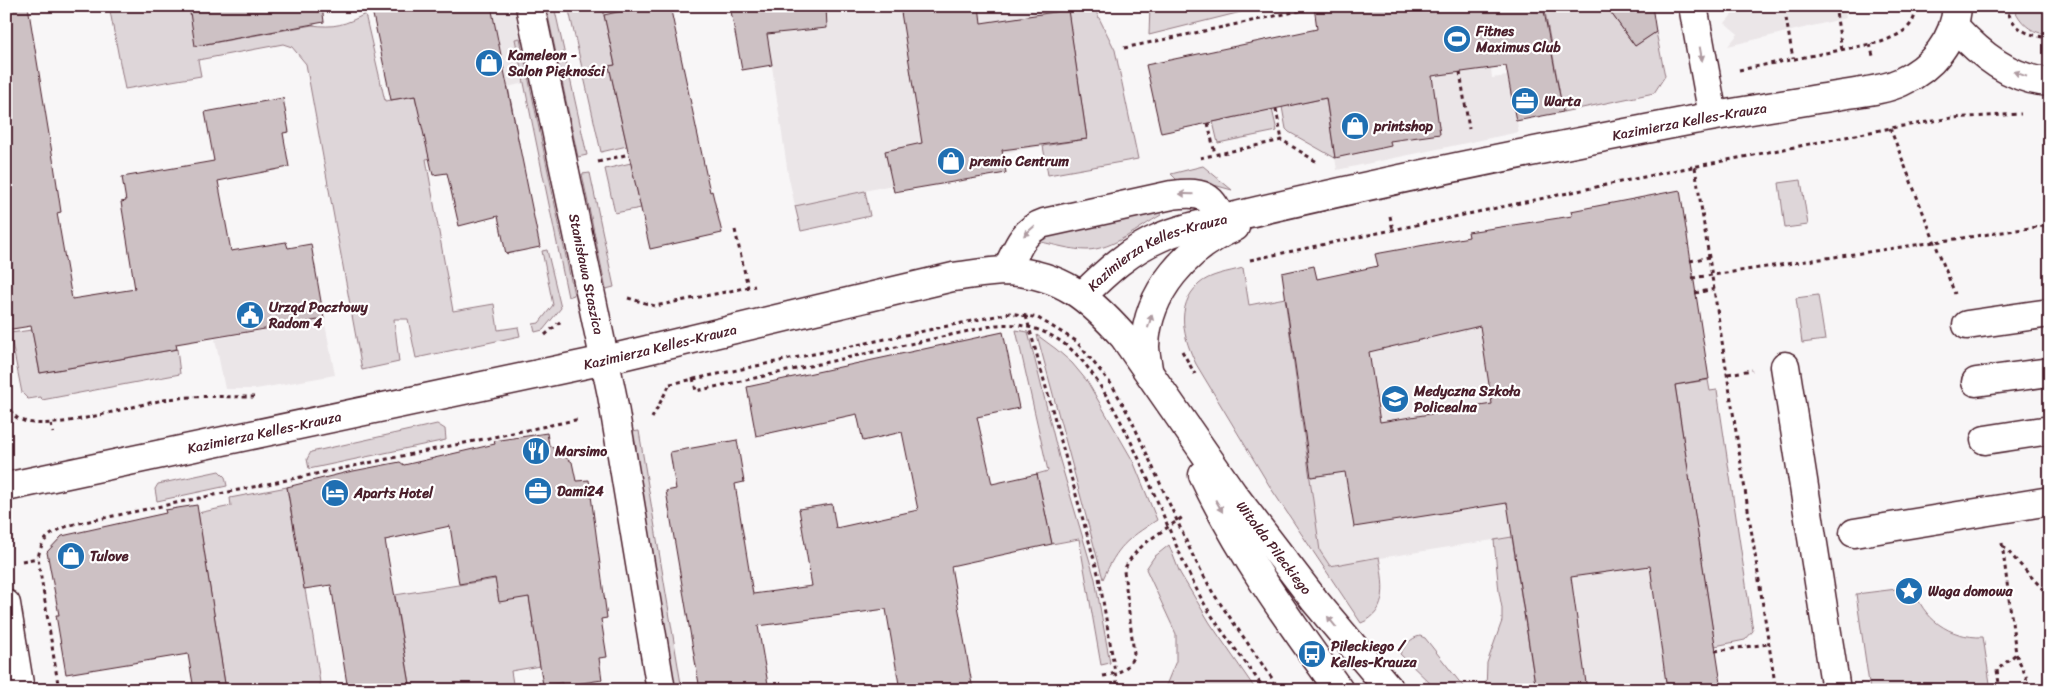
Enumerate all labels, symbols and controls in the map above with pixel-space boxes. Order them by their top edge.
place label: Fitnes Maximus Club [1475,19,1561,60]
sports icon: Fitnes Maximus Club [1442,24,1472,54]
place label: Kameleon - Salon Piękności [507,43,606,84]
one-way arrow [1697,47,1705,63]
shop icon: Kameleon - Salon Piękności [474,48,504,78]
one-way arrow [2013,70,2028,78]
office icon: Warta [1510,86,1540,116]
place label: Warta [1544,89,1582,114]
street label: Kazimierza Kelles-Krauza [1610,95,1769,148]
shop icon: printshop [1340,111,1370,141]
place label: printshop [1373,114,1434,139]
shop icon: premio Centrum [936,146,966,176]
place label: premio Centrum [969,149,1069,174]
one-way arrow [1177,190,1193,198]
street label: Kazimierza Kelles-Krauza [1081,206,1230,297]
street label: Stanisława Staszica [562,211,611,337]
one-way arrow [1023,226,1036,237]
place label: Urząd Pocztowy Radom 4 [268,295,368,336]
public building icon: Urząd Pocztowy Radom 4 [235,300,265,330]
one-way arrow [1147,313,1155,328]
street label: Kazimierza Kelles-Krauza [581,316,739,377]
place label: Medyczna Szkoła Policealna [1413,379,1521,420]
school or university icon: Medyczna Szkoła Policealna [1380,384,1410,414]
street label: Kazimierza Kelles-Krauza [185,404,344,461]
restaurant icon: Marsimo [521,436,551,466]
place label: Marsimo [554,439,607,464]
office icon: Dami24 [523,476,553,506]
hotel icon: Aparts Hotel [320,478,350,508]
place label: Dami24 [557,479,604,504]
place label: Aparts Hotel [353,481,434,506]
street label: Witolda Pileckiego [1230,495,1319,600]
one-way arrow [1214,499,1223,513]
shop icon: Tulove [56,541,86,571]
place label: Tulove [90,544,129,569]
place icon: Waga domowa [1894,576,1924,606]
place label: Waga domowa [1928,579,2013,604]
one-way arrow [1327,616,1338,629]
place label: Pileckiego / Kelles-Krauza [1330,634,1418,675]
bus stop icon: Pileckiego / Kelles-Krauza [1297,639,1327,669]

